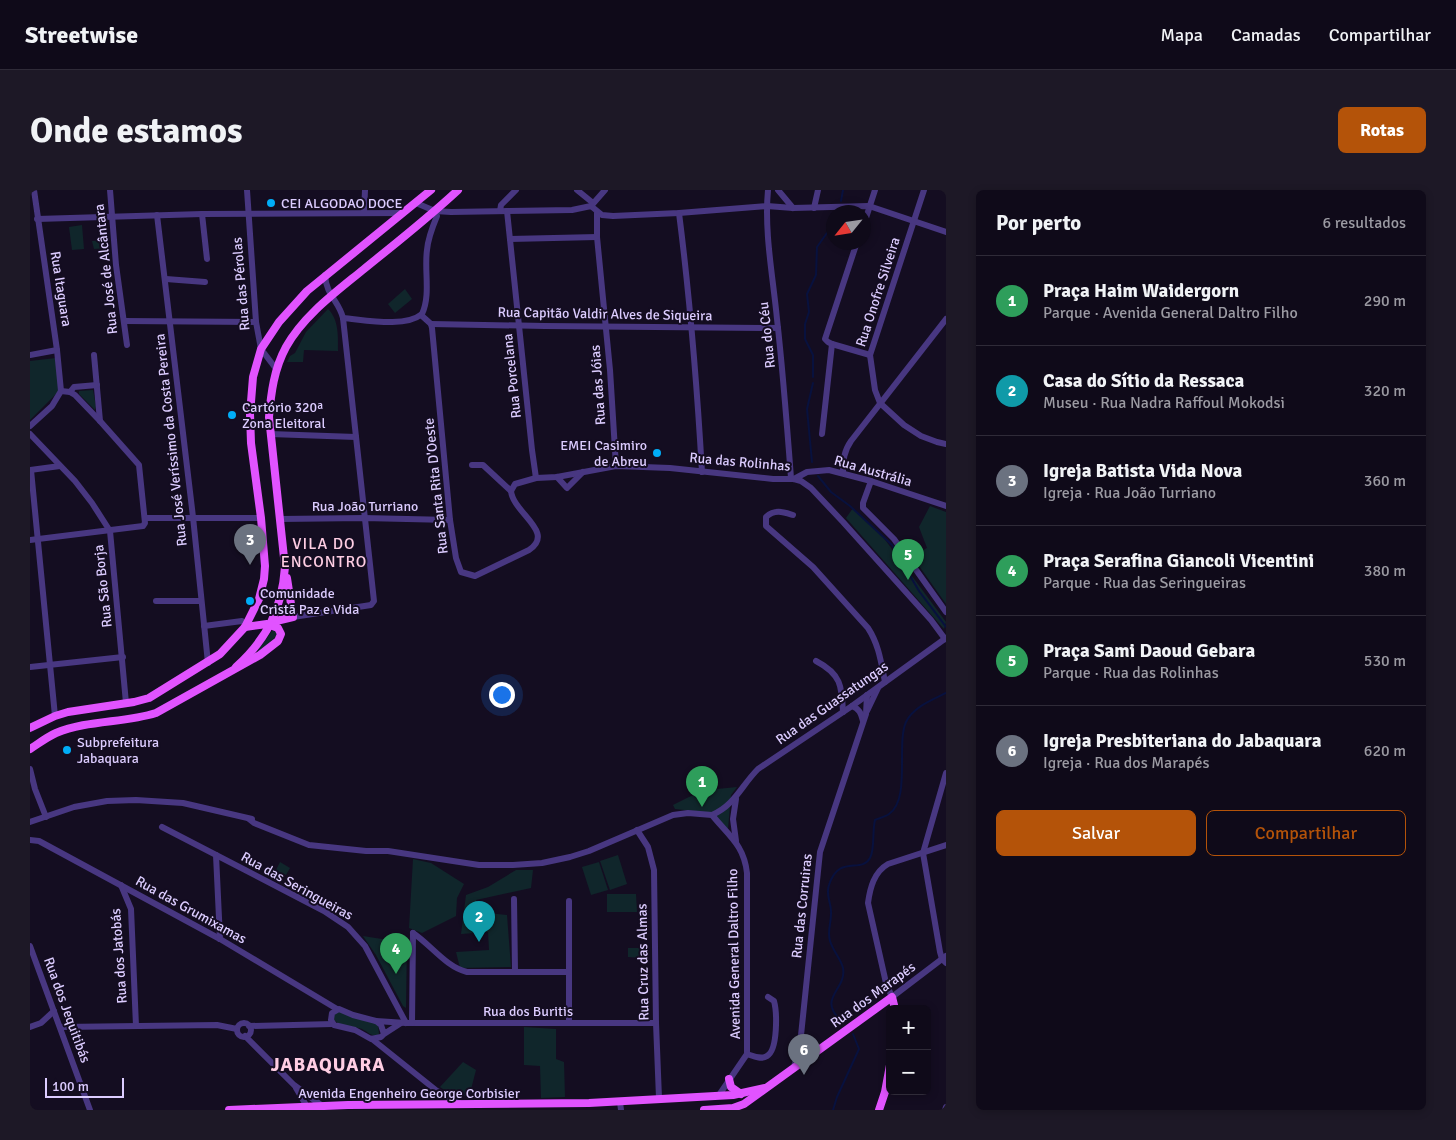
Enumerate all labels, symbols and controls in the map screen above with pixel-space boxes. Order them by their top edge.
text: Streetwise [25,20,138,50]
text: Mapa [1161,24,1203,46]
text: Camadas [1231,24,1301,46]
text: Compartilhar [1329,24,1431,46]
button: Rotas [1338,107,1426,153]
text: Onde estamos [30,109,242,152]
place label: CEI ALGODAO DOCE [281,195,403,212]
marker: CEI ALGODAO DOCE [265,197,277,209]
street label: Rua José de Alcântara [91,203,121,335]
north arrow [826,205,871,250]
text: Por perto [996,210,1081,236]
text: 6 resultados [1323,213,1406,233]
street label: Rua Onofre Silveira [852,235,904,349]
street label: Rua das Pérolas [228,237,254,331]
street label: Rua Itaguara [47,250,75,328]
text: Praça Haim Waidergorn [1043,279,1239,303]
text: 1 [1008,291,1016,311]
text: 290 m [1364,291,1406,311]
street label: Rua do Céu [755,301,779,369]
text: Parque · Avenida General Daltro Filho [1043,303,1298,323]
street label: Rua Capitão Valdir Alves de Siqueira [498,304,712,324]
street label: Rua José Veríssimo da Costa Pereira [151,333,191,547]
street label: Rua Porcelana [499,333,525,419]
street label: Rua das Jóias [587,344,609,426]
text: Casa do Sítio da Ressaca [1043,369,1244,393]
text: 2 [1008,381,1016,401]
text: 320 m [1364,381,1406,401]
text: Museu · Rua Nadra Raffoul Mokodsi [1043,393,1285,413]
place label: Cartório 320ª Zona Eleitoral [242,399,326,432]
marker: Cartório 320ª Zona Eleitoral [226,409,238,421]
street label: Rua Santa Rita D'Oeste [420,417,452,555]
place label: EMEI Casimiro de Abreu [560,437,647,470]
marker: EMEI Casimiro de Abreu [651,447,663,459]
street label: Rua das Rolinhas [689,449,791,475]
street label: Rua Austrália [832,452,914,490]
text: Igreja Batista Vida Nova [1043,459,1242,483]
text: 3 [1008,471,1016,491]
text: 360 m [1364,471,1406,491]
text: Igreja · Rua João Turriano [1043,483,1216,503]
street label: Rua João Turriano [312,498,418,515]
pin: 3 [234,524,266,565]
district label: VILA DO ENCONTRO [281,534,367,572]
pin: 5 [892,539,924,580]
street label: Rua São Borja [90,544,116,628]
text: Praça Serafina Giancoli Vicentini [1043,549,1314,573]
text: 4 [1008,561,1016,581]
text: 380 m [1364,561,1406,581]
text: Parque · Rua das Seringueiras [1043,573,1246,593]
place label: Comunidade Cristã Paz e Vida [260,585,359,618]
marker: Comunidade Cristã Paz e Vida [244,595,256,607]
text: Praça Sami Daoud Gebara [1043,639,1255,663]
text: 5 [1008,651,1016,671]
text: 530 m [1364,651,1406,671]
street label: Rua das Guassatungas [772,658,892,748]
text: Parque · Rua das Rolinhas [1043,663,1219,683]
your location [489,682,515,708]
text: Igreja Presbiteriana do Jabaquara [1043,729,1321,753]
place label: Subprefeitura Jabaquara [77,734,159,767]
text: 6 [1008,741,1016,761]
text: 620 m [1364,741,1406,761]
marker: Subprefeitura Jabaquara [61,744,73,756]
text: Igreja · Rua dos Marapés [1043,753,1210,773]
pin: 1 [686,766,718,807]
button: Salvar [996,810,1196,856]
button: Compartilhar [1206,810,1406,856]
street label: Rua das Seringueiras [238,848,356,924]
street label: Rua das Corruiras [788,853,816,959]
street label: Avenida General Daltro Filho [724,869,744,1039]
street label: Rua das Grumixamas [133,872,249,948]
pin: 2 [463,901,495,942]
street label: Rua Cruz das Almas [633,903,653,1021]
street label: Rua dos Jatobás [107,908,131,1004]
pin: 4 [380,933,412,974]
street label: Rua dos Jequitibás [40,955,94,1065]
street label: Rua dos Marapés [827,958,919,1032]
street label: Rua dos Buritis [483,1003,573,1020]
map controls [886,1005,931,1095]
button: + [886,1005,931,1050]
pin: 6 [788,1034,820,1075]
button: − [886,1050,931,1095]
district label: JABAQUARA [271,1053,385,1077]
scale bar [45,1075,124,1098]
text: 100 m [52,1078,89,1095]
street label: Avenida Engenheiro George Corbisier [298,1085,521,1102]

